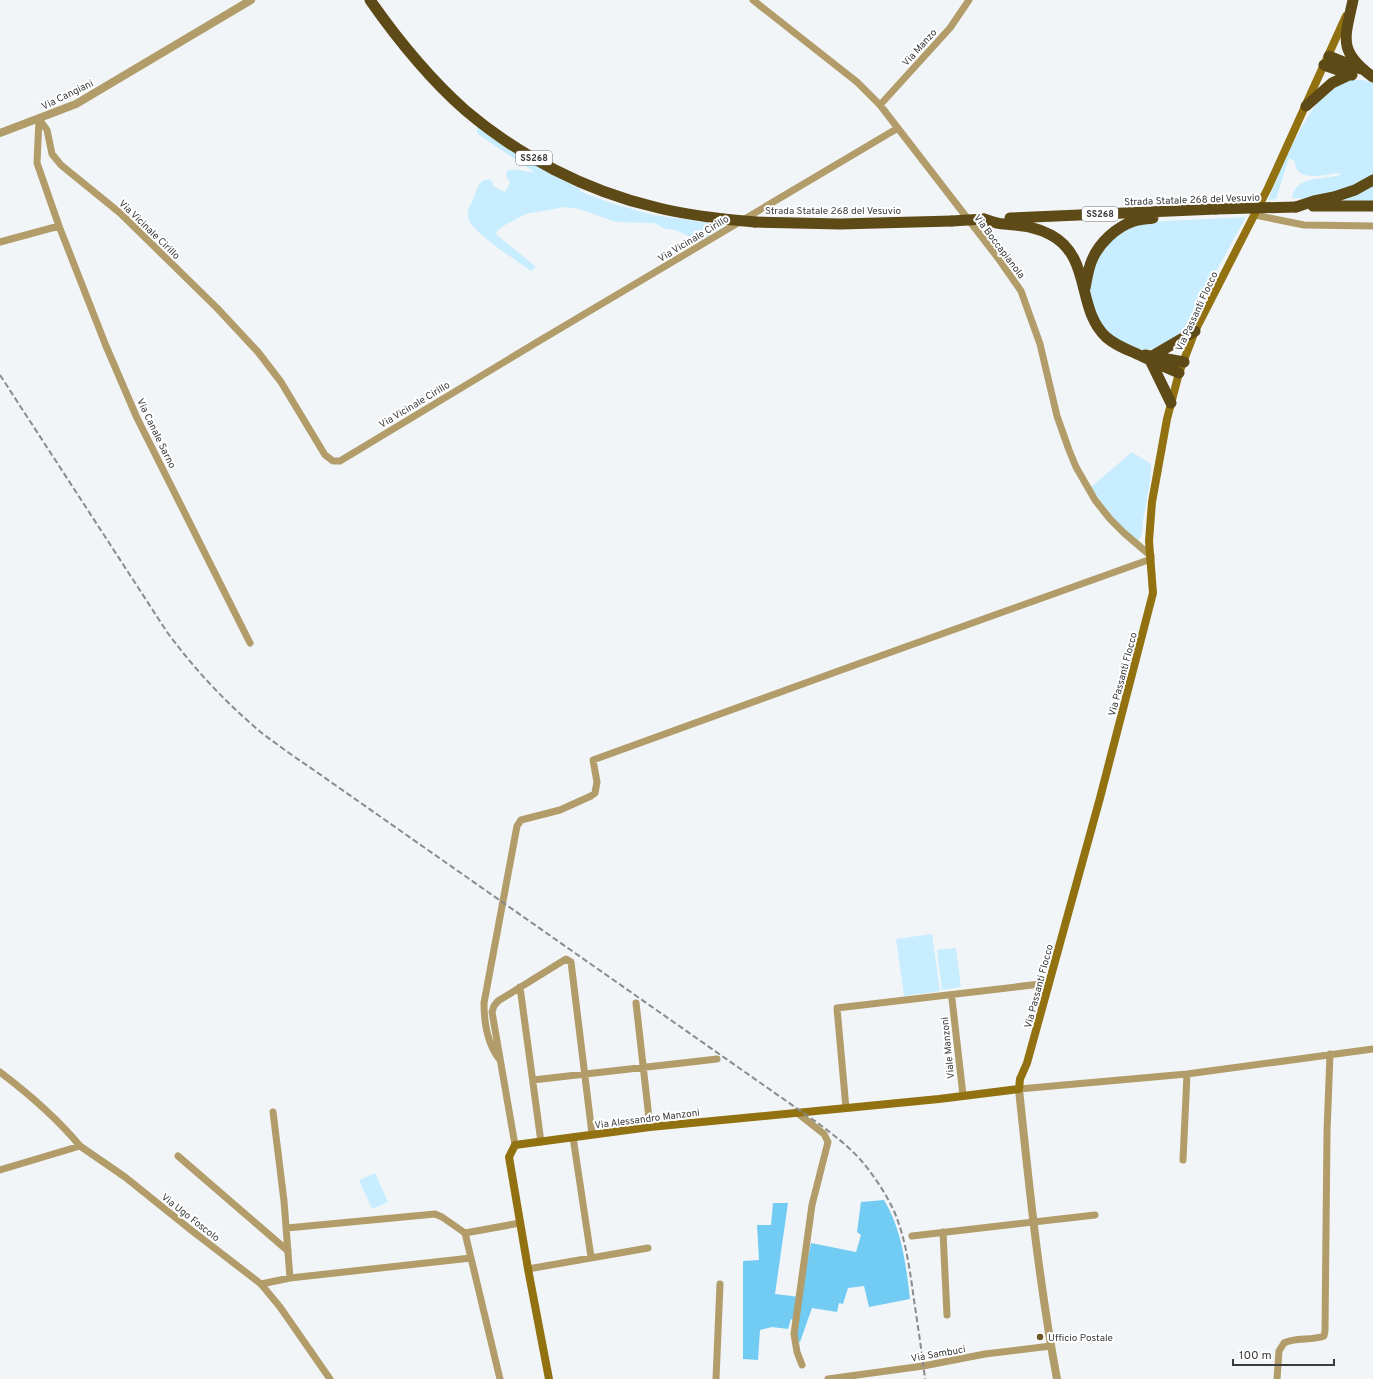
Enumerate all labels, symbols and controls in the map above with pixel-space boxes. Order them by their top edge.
street label: Via Manzo [900,26,941,69]
street label: Via Cangiani [40,77,96,113]
road number: SS268 [516,151,552,165]
street label: Strada Statale 268 del Vesuvio [1124,192,1261,209]
street label: Via Vicinale Cirillo [116,197,183,263]
street label: Strada Statale 268 del Vesuvio [765,205,901,218]
road number: SS268 [1082,207,1118,221]
street label: Via Boccapianola [970,212,1027,282]
street label: Via Vicinale Cirillo [656,213,732,266]
street label: Via Passanti Flocco [1173,269,1222,354]
street label: Via Vicinale Cirillo [377,379,453,432]
street label: Via Canale Sarno [133,396,178,471]
street label: Via Passanti Flocco [1106,631,1141,718]
street label: Via Passanti Flocco [1022,943,1057,1030]
street label: Viale Manzoni [939,1016,958,1079]
street label: Via Alessandro Manzoni [594,1107,701,1132]
street label: Via Ugo Foscolo [158,1191,222,1245]
marker: Ufficio Postale [1035,1332,1045,1342]
place label: Ufficio Postale [1048,1332,1113,1345]
scale bar [1233,1341,1334,1367]
street label: Via Sambuci [910,1343,967,1366]
text: 100 m [1239,1348,1272,1364]

